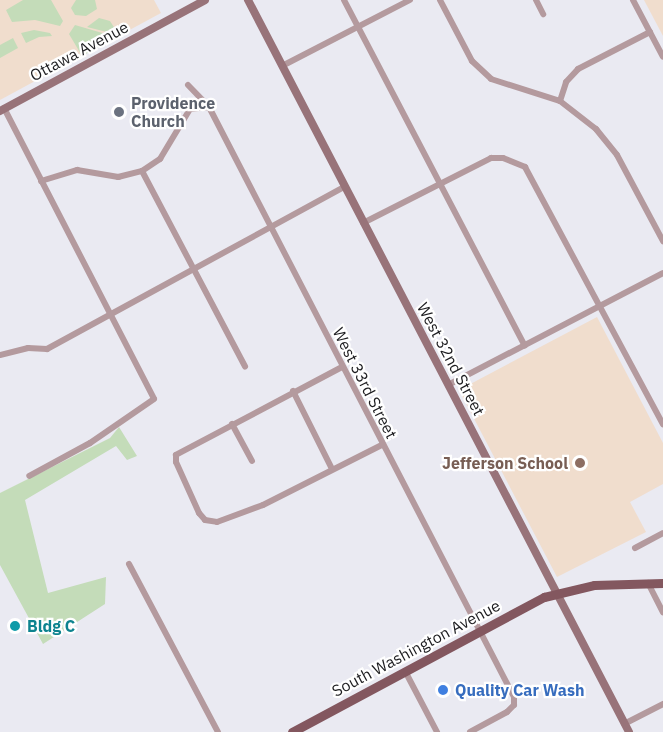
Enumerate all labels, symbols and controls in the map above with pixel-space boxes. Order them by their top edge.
street label: Ottawa Avenue [26,17,132,85]
place label: Providence Church [131,93,215,131]
marker: Providence Church [112,105,126,119]
street label: West 32nd Street [413,299,489,419]
street label: West 33rd Street [329,324,401,442]
place label: Jefferson School [442,453,568,473]
marker: Jefferson School [573,456,587,470]
street label: South Washington Avenue [329,595,503,701]
place label: Bldg C [27,616,75,636]
marker: Bldg C [8,619,22,633]
place label: Quality Car Wash [455,680,584,700]
marker: Quality Car Wash [436,683,450,697]

